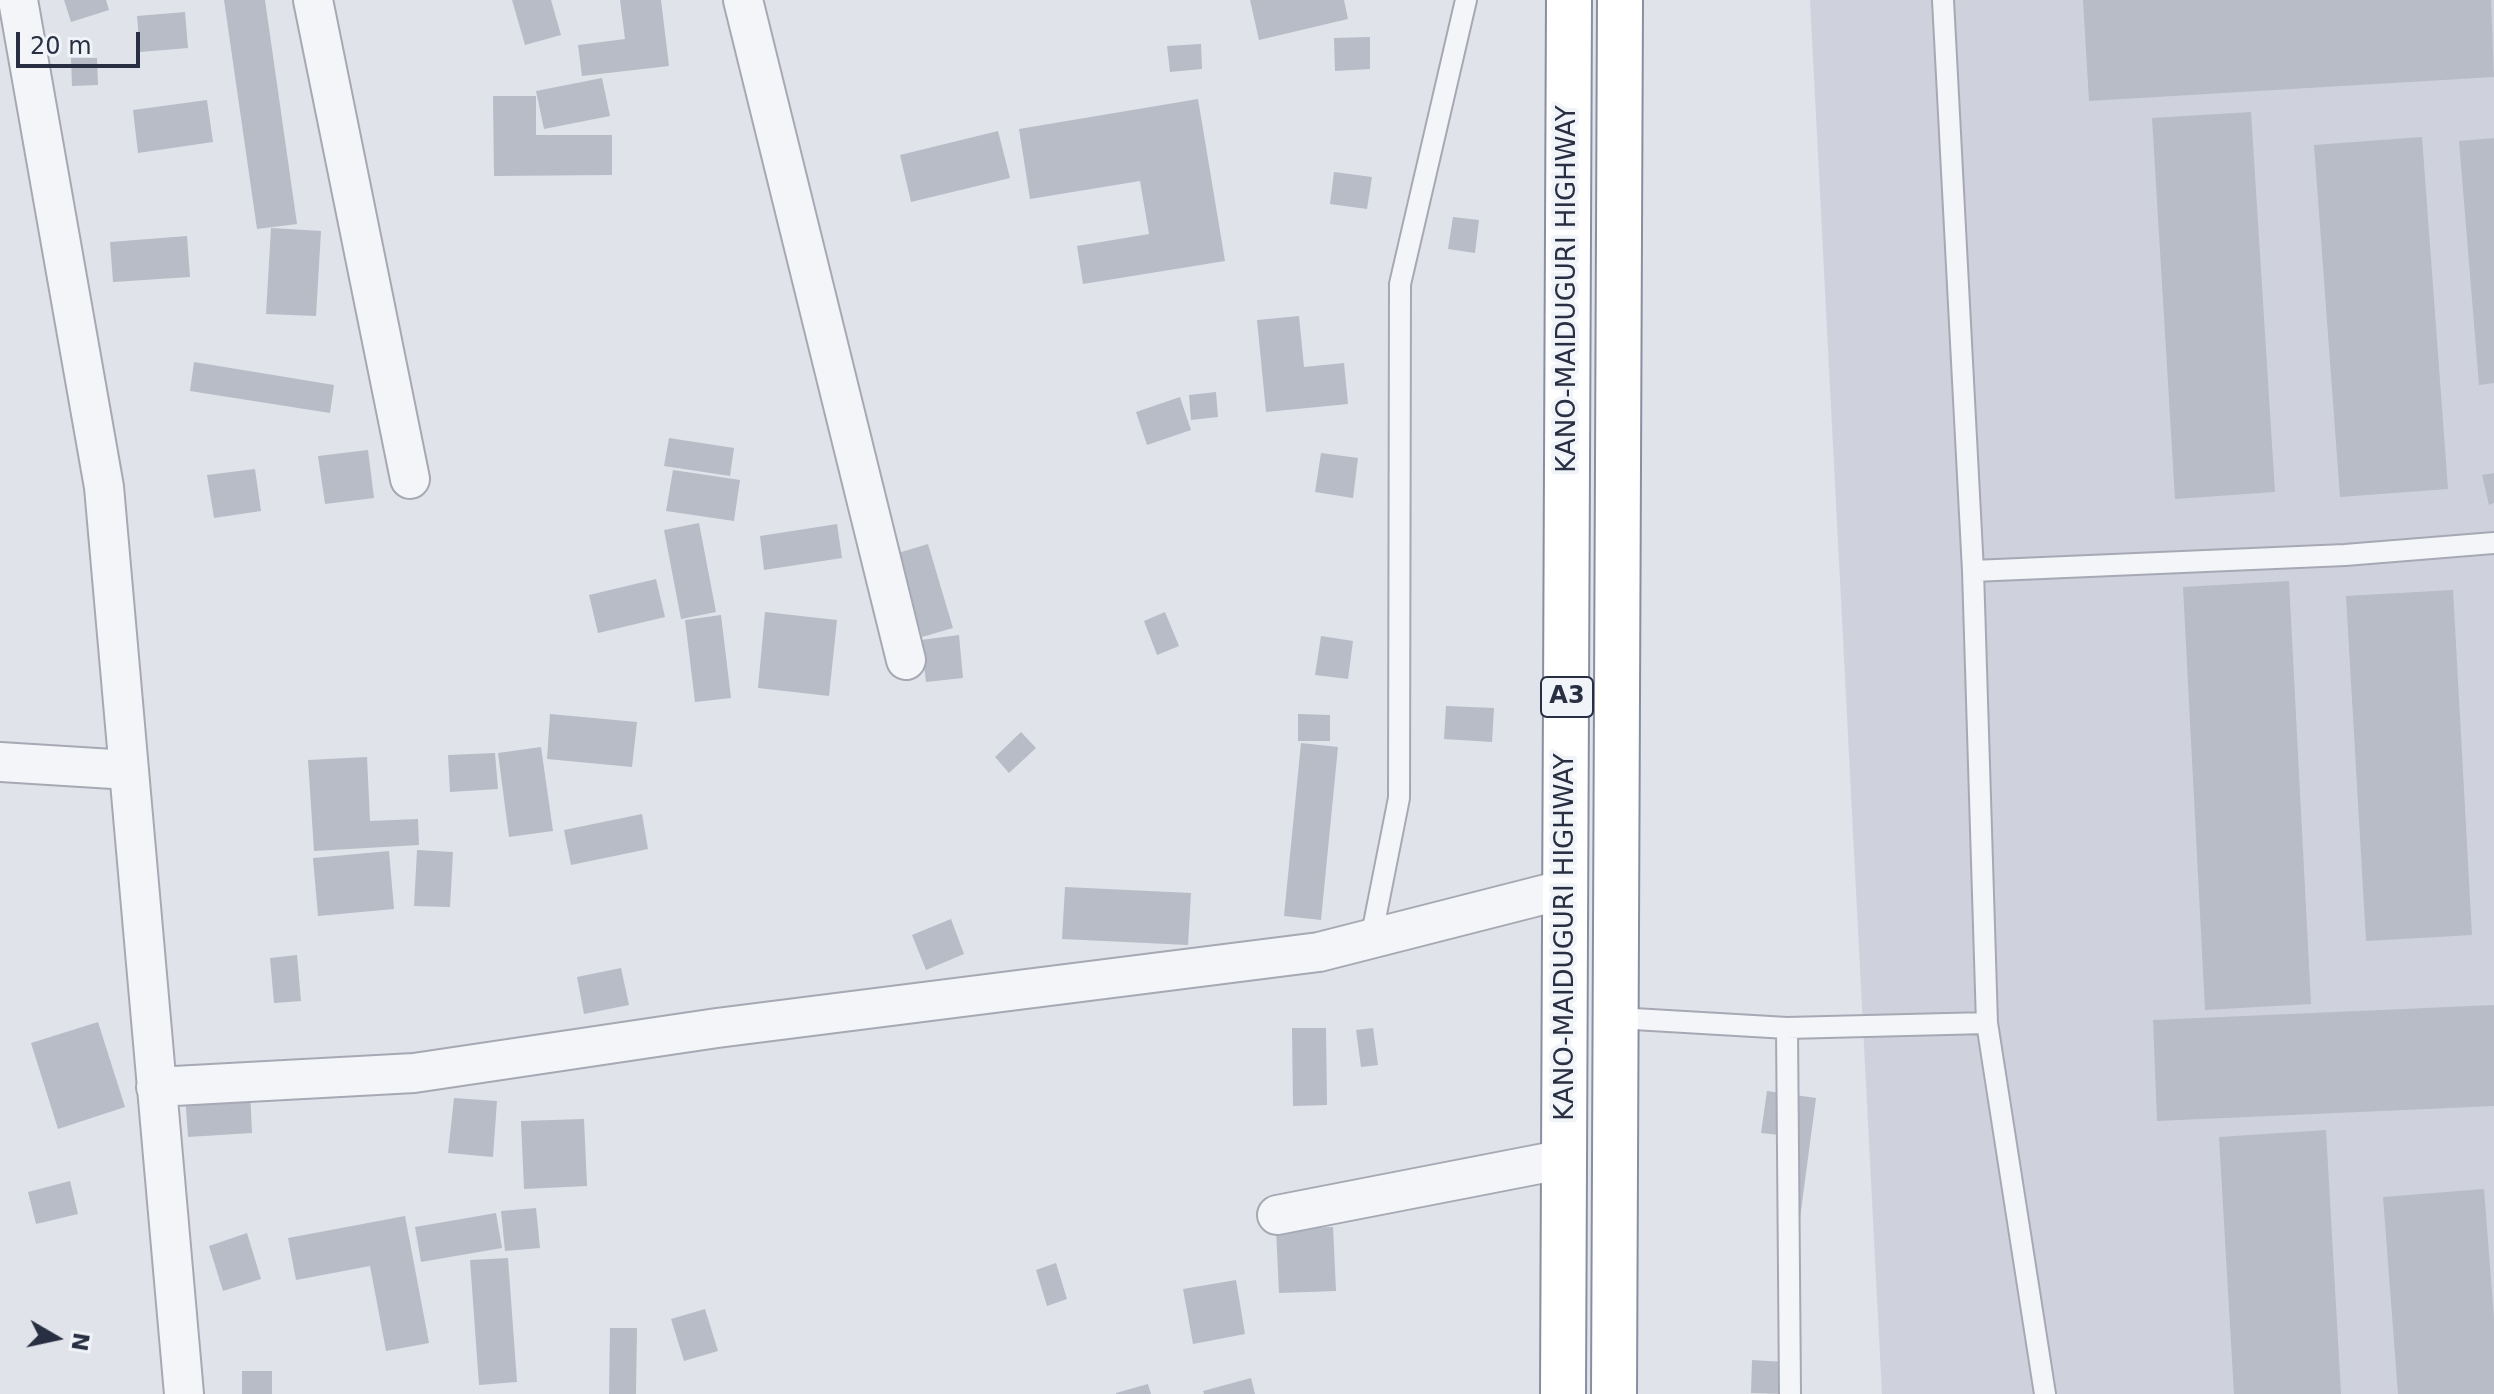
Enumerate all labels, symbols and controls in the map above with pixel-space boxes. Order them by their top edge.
scale bar [20,16,144,66]
text: 20 m [30,32,92,60]
street label: KANO-MAIDUGURI HIGHWAY [1552,105,1584,473]
road number: A3 [1541,677,1593,717]
street label: KANO-MAIDUGURI HIGHWAY [1550,753,1582,1121]
north arrow [16,1298,96,1378]
text: N [66,1331,94,1353]

